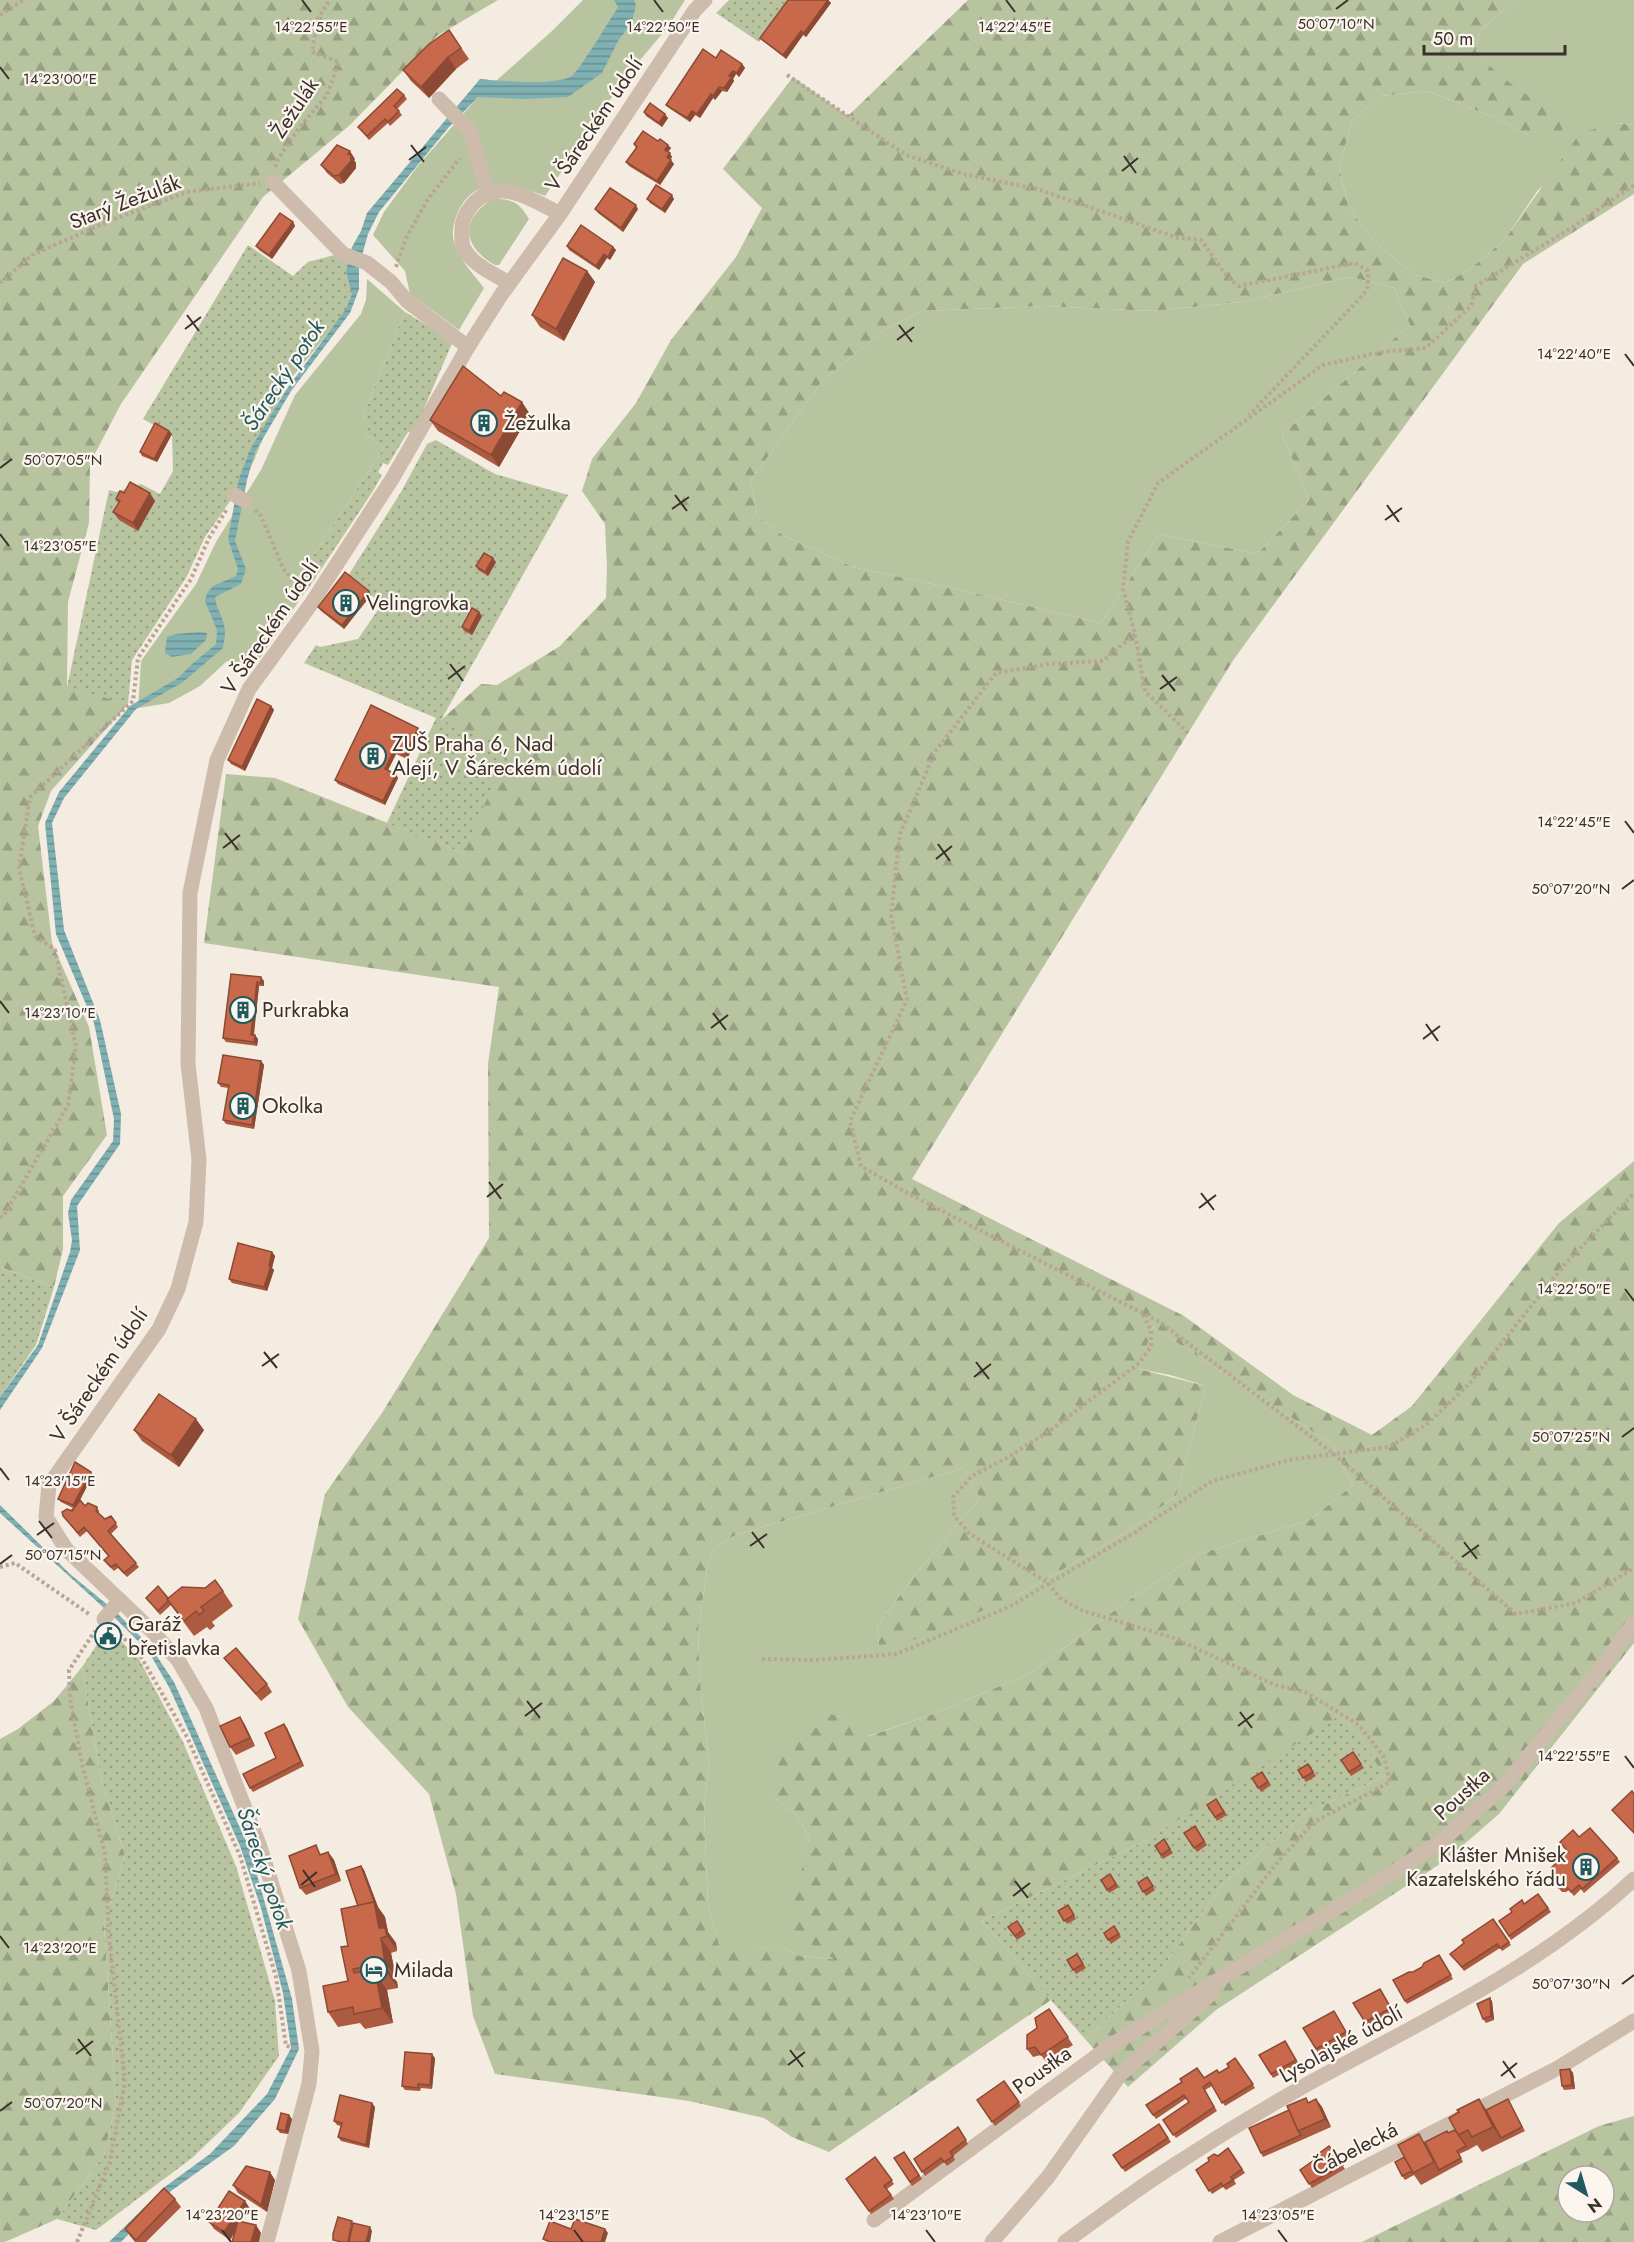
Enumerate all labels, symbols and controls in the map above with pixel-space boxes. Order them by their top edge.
text: 50°07'10"N [1297,13,1375,35]
text: 14°22'55"E [274,16,348,38]
text: 14°22'50"E [626,16,700,38]
text: 14°22'45"E [978,16,1052,38]
scale bar [1424,18,1565,56]
text: 50 m [1433,26,1473,52]
street label: V Šáreckém údolí [538,49,651,197]
text: 14°23'00"E [23,68,97,90]
street label: Žežulák [264,71,327,144]
street label: Starý Žežulák [65,167,186,237]
water label: Šárecký potok [234,312,333,437]
text: 14°22'40"E [1537,343,1611,365]
building icon: Žežulka [469,408,499,438]
place label: Žežulka [504,408,571,438]
text: 50°07'05"N [24,449,102,471]
text: 14°23'05"E [23,535,97,557]
street label: V Šáreckém údolí [214,552,327,700]
building icon: Velingrovka [331,588,361,618]
place label: Velingrovka [366,588,469,618]
place label: ZUŠ Praha 6, Nad Alejí, V Šáreckém údolí [392,729,603,783]
building icon: ZUŠ Praha 6, Nad Alejí, V Šáreckém údolí [358,741,388,771]
text: 14°22'45"E [1537,811,1611,833]
text: 50°07'20"N [1532,878,1610,900]
building icon: Purkrabka [228,995,258,1025]
place label: Purkrabka [262,995,349,1025]
text: 14°23'10"E [24,1002,96,1024]
building icon: Okolka [228,1091,258,1121]
place label: Okolka [262,1091,323,1121]
text: 14°22'50"E [1537,1278,1611,1300]
street label: V Šáreckém údolí [43,1300,156,1448]
text: 50°07'25"N [1532,1426,1610,1448]
text: 14°23'15"E [24,1470,96,1492]
text: 50°07'15"N [25,1544,101,1566]
place label: Garáž břetislavka [128,1609,220,1663]
public building icon: Garáž břetislavka [93,1621,123,1651]
text: 14°22'55"E [1537,1745,1611,1767]
street label: Poustka [1427,1761,1497,1827]
water label: Šárecký potok [229,1802,301,1935]
place label: Klášter Mnišek Kazatelského řádu [1406,1840,1567,1894]
building icon: Klášter Mnišek Kazatelského řádu [1571,1852,1601,1882]
text: 14°23'20"E [23,1937,97,1959]
hotel icon: Milada [359,1955,389,1985]
place label: Milada [394,1955,453,1985]
text: 50°07'30"N [1532,1973,1610,1995]
street label: Lysolajské údolí [1274,1997,1410,2090]
street label: Poustka [1006,2038,1078,2102]
text: 50°07'20"N [24,2092,102,2114]
street label: Čábelecká [1307,2115,1403,2183]
north arrow [1556,2164,1616,2224]
text: N [1583,2193,1607,2219]
text: 14°23'20"E [185,2204,259,2226]
text: 14°23'15"E [538,2204,610,2226]
text: 14°23'10"E [890,2204,962,2226]
text: 14°23'05"E [1241,2204,1315,2226]

